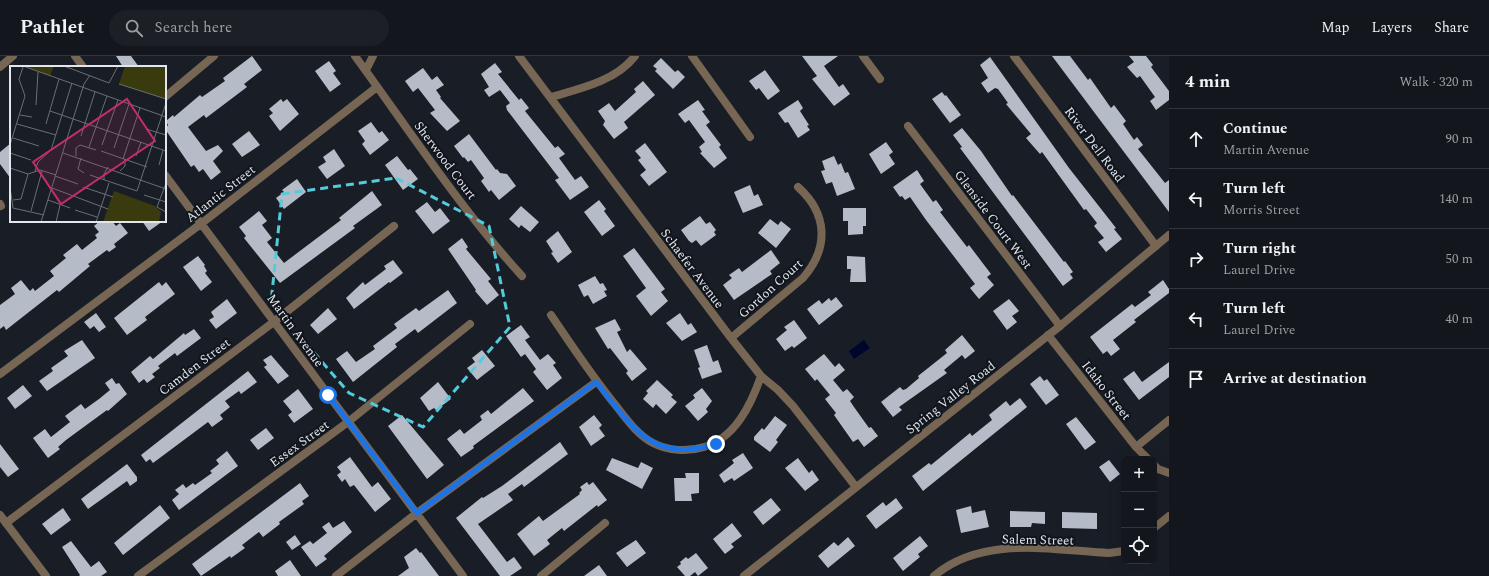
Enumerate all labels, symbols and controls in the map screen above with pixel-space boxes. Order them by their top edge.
search box [109,10,389,46]
text: Pathlet [20,13,85,42]
text: Search here [155,16,232,39]
icon: search [123,17,145,39]
text: Map [1321,17,1350,38]
text: Layers [1372,17,1412,38]
text: Share [1434,17,1469,38]
inset map [10,66,166,222]
text: 4 min [1185,69,1230,95]
text: Walk · 320 m [1399,72,1473,92]
street label: River Dell Road [1059,103,1129,187]
street label: Sherwood Court [409,117,482,204]
text: Continue [1223,117,1288,140]
icon: ahead [1185,128,1207,150]
text: 90 m [1446,129,1473,149]
text: Martin Avenue [1223,140,1309,160]
street label: Atlantic Street [181,160,260,228]
street label: Glenside Court West [949,166,1037,274]
text: Turn left [1223,177,1285,200]
icon: left [1185,188,1207,210]
text: 140 m [1439,189,1473,209]
text: Morris Street [1223,200,1300,220]
street label: Schaefer Avenue [655,224,729,313]
text: Turn right [1223,237,1296,260]
icon: right [1185,248,1207,270]
text: 50 m [1446,249,1473,269]
street label: Gordon Court [734,254,808,323]
text: Laurel Drive [1223,260,1295,280]
street label: Martin Avenue [262,290,329,371]
text: Turn left [1223,297,1285,320]
icon: left [1185,308,1207,330]
text: 40 m [1446,309,1473,329]
text: Laurel Drive [1223,320,1295,340]
street label: Camden Street [154,333,235,401]
street label: Spring Valley Road [901,356,1000,439]
street label: Idaho Street [1077,357,1136,425]
text: Arrive at destination [1223,367,1367,390]
icon: arrive [1185,368,1207,390]
route start [319,386,337,404]
street label: Essex Street [266,415,334,472]
route end [707,435,725,453]
map controls [1121,456,1157,564]
button: + [1121,456,1157,492]
button: − [1121,492,1157,528]
button: locate [1121,528,1157,564]
street label: Salem Street [1002,529,1075,551]

